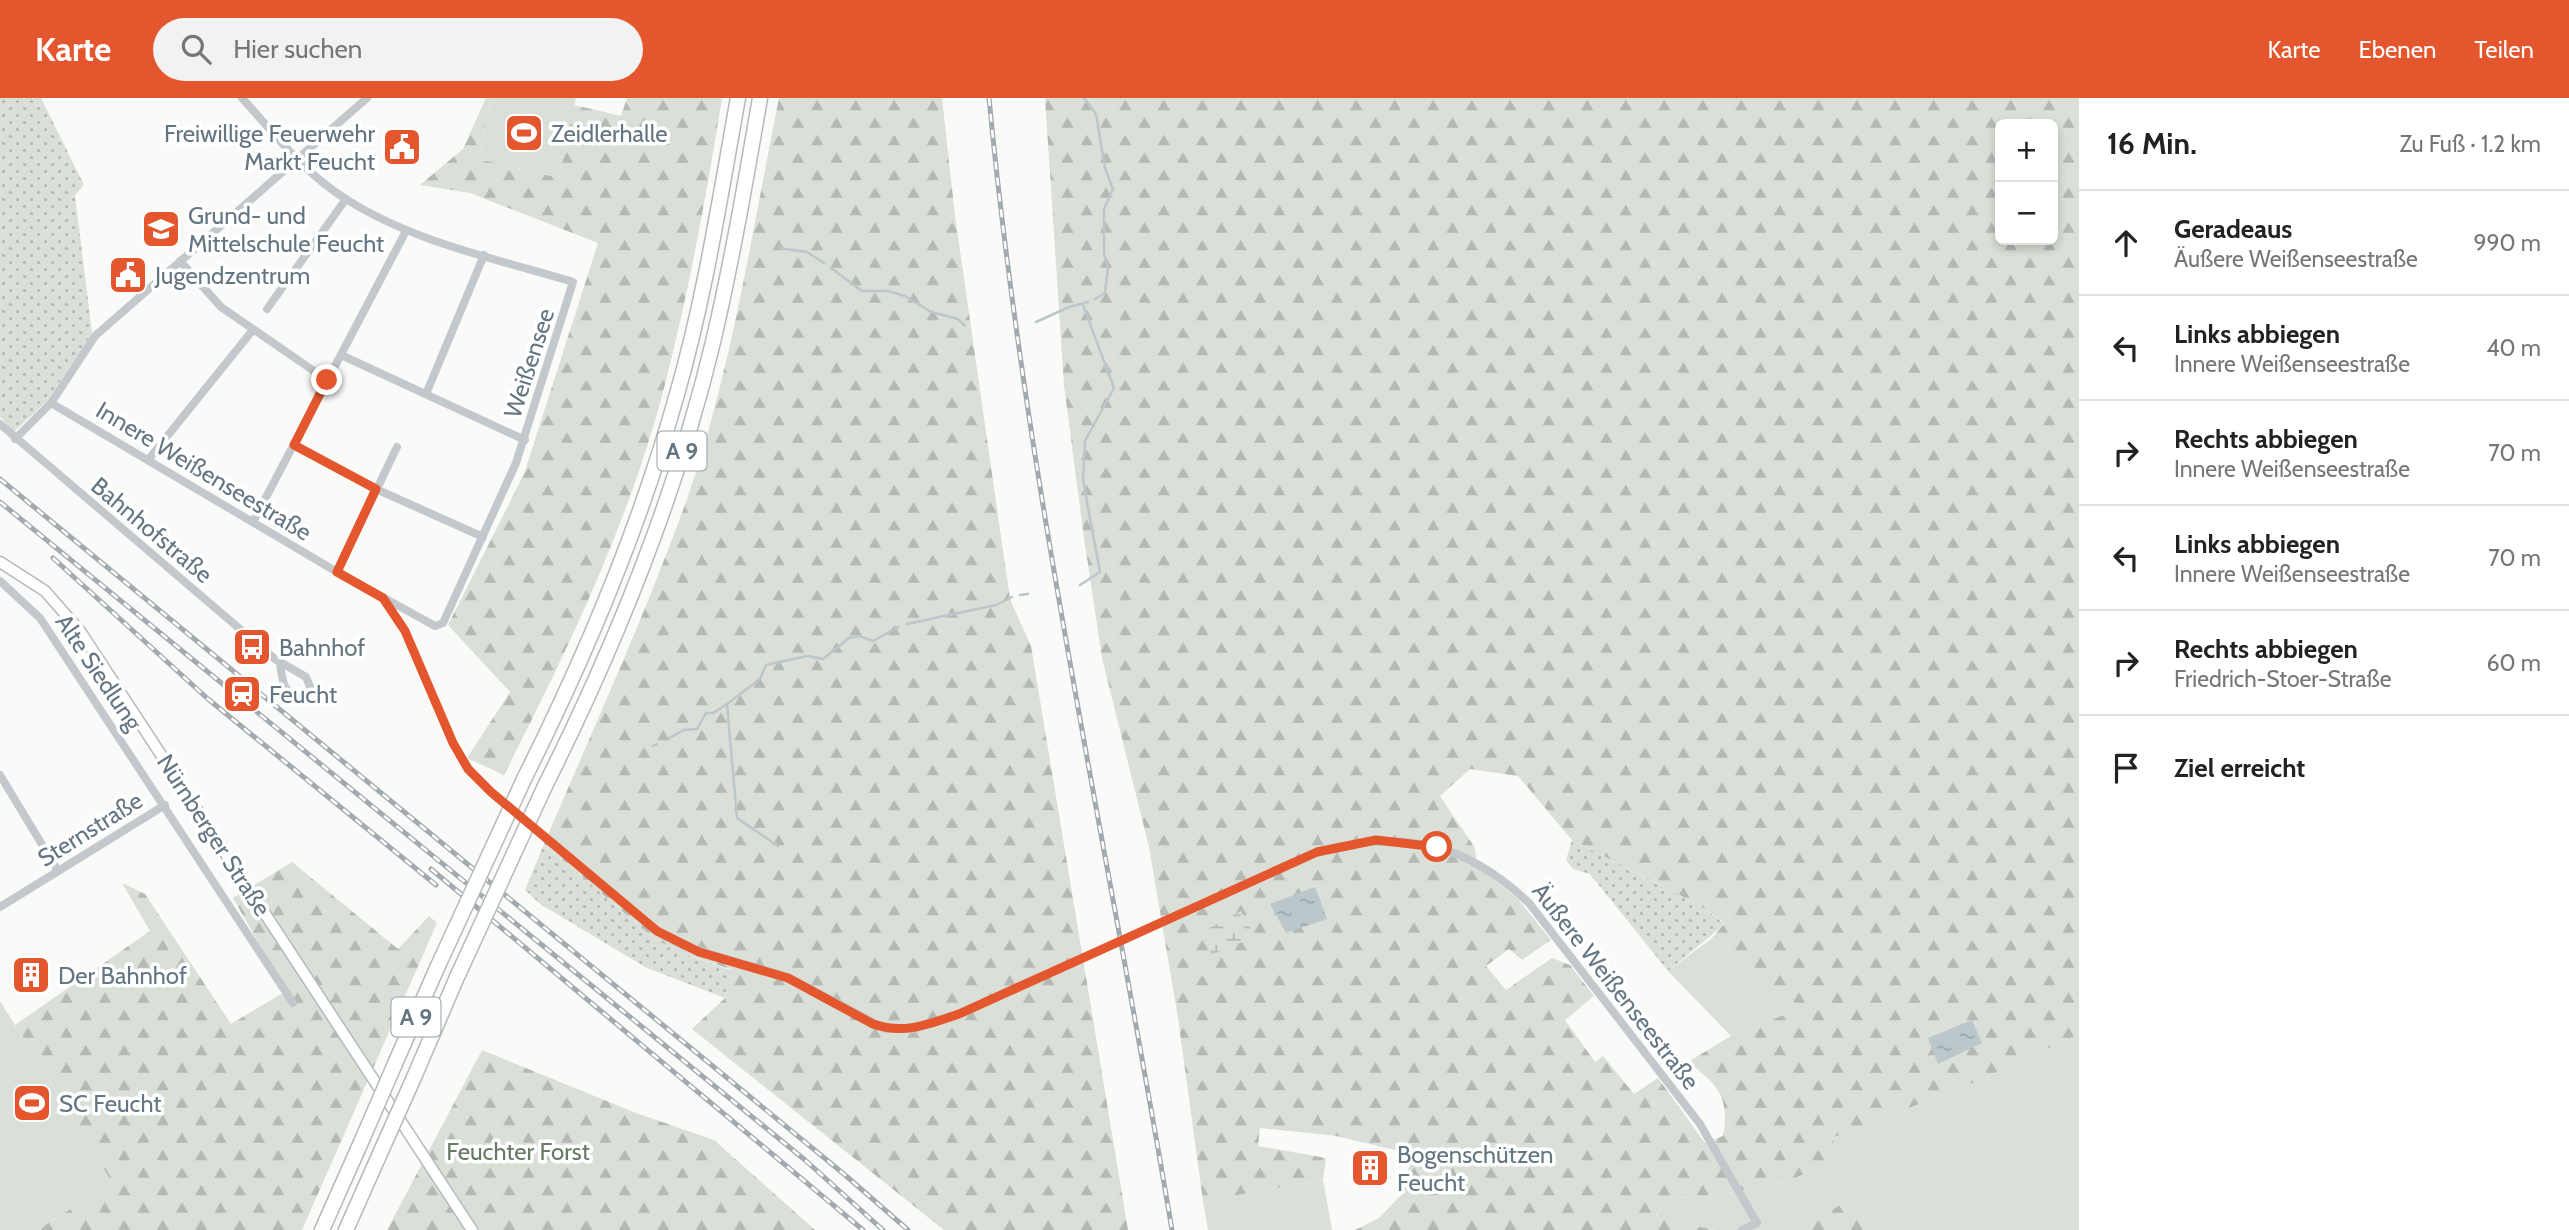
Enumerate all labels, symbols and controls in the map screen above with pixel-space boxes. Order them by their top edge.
search box [153,18,643,81]
text: Karte [35,29,111,69]
icon: search [177,30,215,68]
text: Hier suchen [233,33,362,65]
text: Karte [2267,35,2320,64]
text: Ebenen [2358,35,2436,64]
text: Teilen [2474,35,2534,64]
sports icon: Zeidlerhalle [503,112,545,154]
place label: Freiwillige Feuerwehr Markt Feucht [164,119,375,176]
place label: Zeidlerhalle [551,119,668,148]
map controls [1995,119,2058,245]
button: + [1995,119,2058,182]
text: 16 Min. [2107,125,2197,162]
public building icon: Freiwillige Feuerwehr Markt Feucht [381,126,423,168]
text: Zu Fuß · 1.2 km [2400,130,2541,158]
button: − [1995,182,2058,245]
place label: Grund- und Mittelschule Feucht [188,201,384,258]
school or university icon: Grund- und Mittelschule Feucht [140,208,182,250]
text: Geradeaus [2174,213,2292,245]
icon: ahead [2107,224,2145,262]
text: 990 m [2473,229,2541,257]
text: Äußere Weißenseestraße [2174,245,2418,273]
public building icon: Jugendzentrum [107,254,149,296]
place label: Jugendzentrum [154,261,310,290]
street label: Weißensee [498,305,560,421]
text: Links abbiegen [2174,318,2340,350]
icon: left [2107,329,2145,367]
text: 40 m [2486,334,2541,362]
text: Innere Weißenseestraße [2174,350,2410,378]
route end [311,364,342,395]
street label: Innere Weißenseestraße [91,395,317,547]
text: Rechts abbiegen [2174,423,2358,455]
road number: A 9 [658,432,706,470]
icon: right [2107,434,2145,472]
text: 70 m [2488,439,2541,467]
text: Innere Weißenseestraße [2174,455,2410,483]
street label: Bahnhofstraße [86,471,218,589]
text: Links abbiegen [2174,528,2340,560]
icon: left [2107,539,2145,577]
text: 70 m [2488,544,2541,572]
text: Innere Weißenseestraße [2174,560,2410,588]
street label: Alte Siedlung [50,608,149,737]
bus stop icon: Bahnhof [231,626,273,668]
place label: Bahnhof [279,633,365,662]
text: Rechts abbiegen [2174,633,2358,665]
icon: right [2107,644,2145,682]
text: 60 m [2487,649,2541,677]
text: Friedrich-Stoer-Straße [2174,665,2392,693]
station icon: Feucht [221,673,263,715]
place label: Feucht [269,680,337,709]
street label: Nürnberger Straße [151,749,277,921]
icon: arrive [2107,749,2145,787]
text: Ziel erreicht [2174,752,2305,784]
street label: Sternstraße [32,785,148,873]
route start [1421,831,1452,862]
street label: Äußere Weißenseestraße [1526,877,1706,1095]
building icon: Der Bahnhof [10,954,52,996]
place label: Der Bahnhof [58,961,187,990]
road number: A 9 [392,998,440,1036]
sports icon: SC Feucht [11,1082,53,1124]
place label: SC Feucht [59,1089,161,1118]
park label: Feuchter Forst [446,1137,590,1166]
place label: Bogenschützen Feucht [1397,1140,1553,1197]
building icon: Bogenschützen Feucht [1349,1147,1391,1189]

